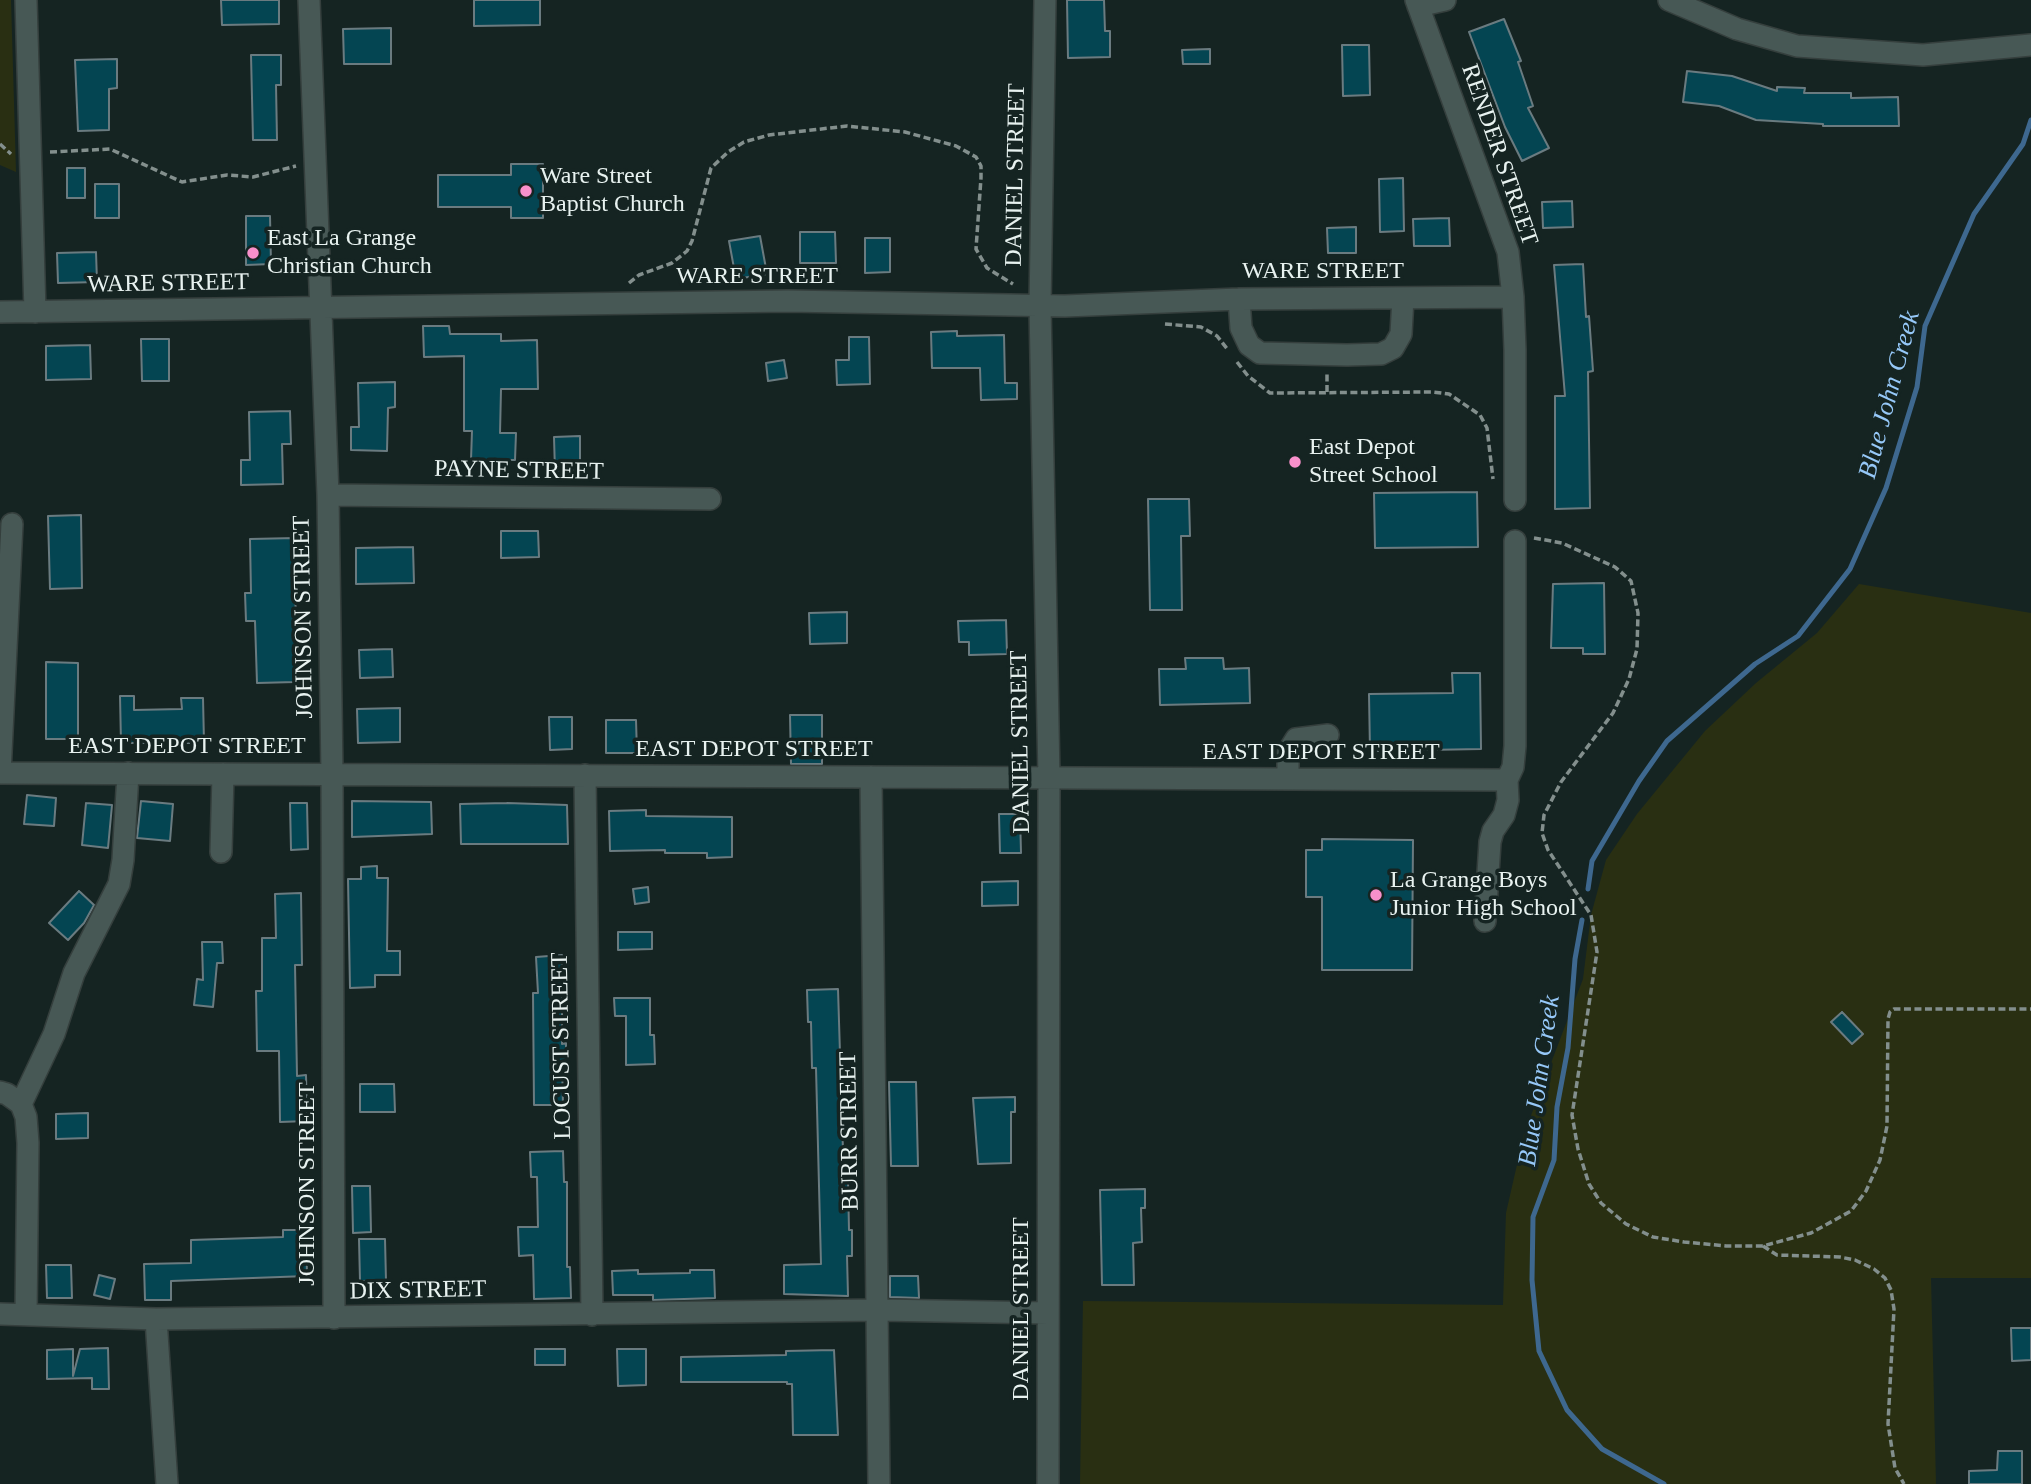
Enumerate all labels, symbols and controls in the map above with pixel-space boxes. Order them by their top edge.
street label: RENDER STREET [1454,60,1544,250]
street label: DANIEL STREET [1000,83,1032,267]
place label: Ware Street Baptist Church [540,163,685,219]
marker: Ware Street Baptist Church [518,183,534,199]
place label: East La Grange Christian Church [267,225,432,281]
marker: East La Grange Christian Church [245,245,261,261]
street label: WARE STREET [1242,258,1404,286]
street label: WARE STREET [676,263,838,291]
street label: WARE STREET [87,268,249,300]
water label: Blue John Creek [1853,308,1927,482]
place label: East Depot Street School [1309,434,1438,490]
marker: East Depot Street School [1287,454,1303,470]
street label: PAYNE STREET [434,455,604,487]
street label: JOHNSON STREET [288,515,320,719]
street label: DANIEL STREET [1005,650,1037,834]
street label: EAST DEPOT STREET [68,733,306,761]
street label: EAST DEPOT STREET [635,736,873,764]
street label: EAST DEPOT STREET [1202,739,1440,767]
place label: La Grange Boys Junior High School [1390,867,1577,923]
marker: La Grange Boys Junior High School [1368,887,1384,903]
street label: LOCUST STREET [546,952,578,1140]
water label: Blue John Creek [1513,994,1567,1168]
street label: BURR STREET [834,1051,866,1211]
street label: JOHNSON STREET [294,1082,322,1286]
street label: DANIEL STREET [1008,1217,1036,1401]
street label: DIX STREET [349,1275,487,1307]

